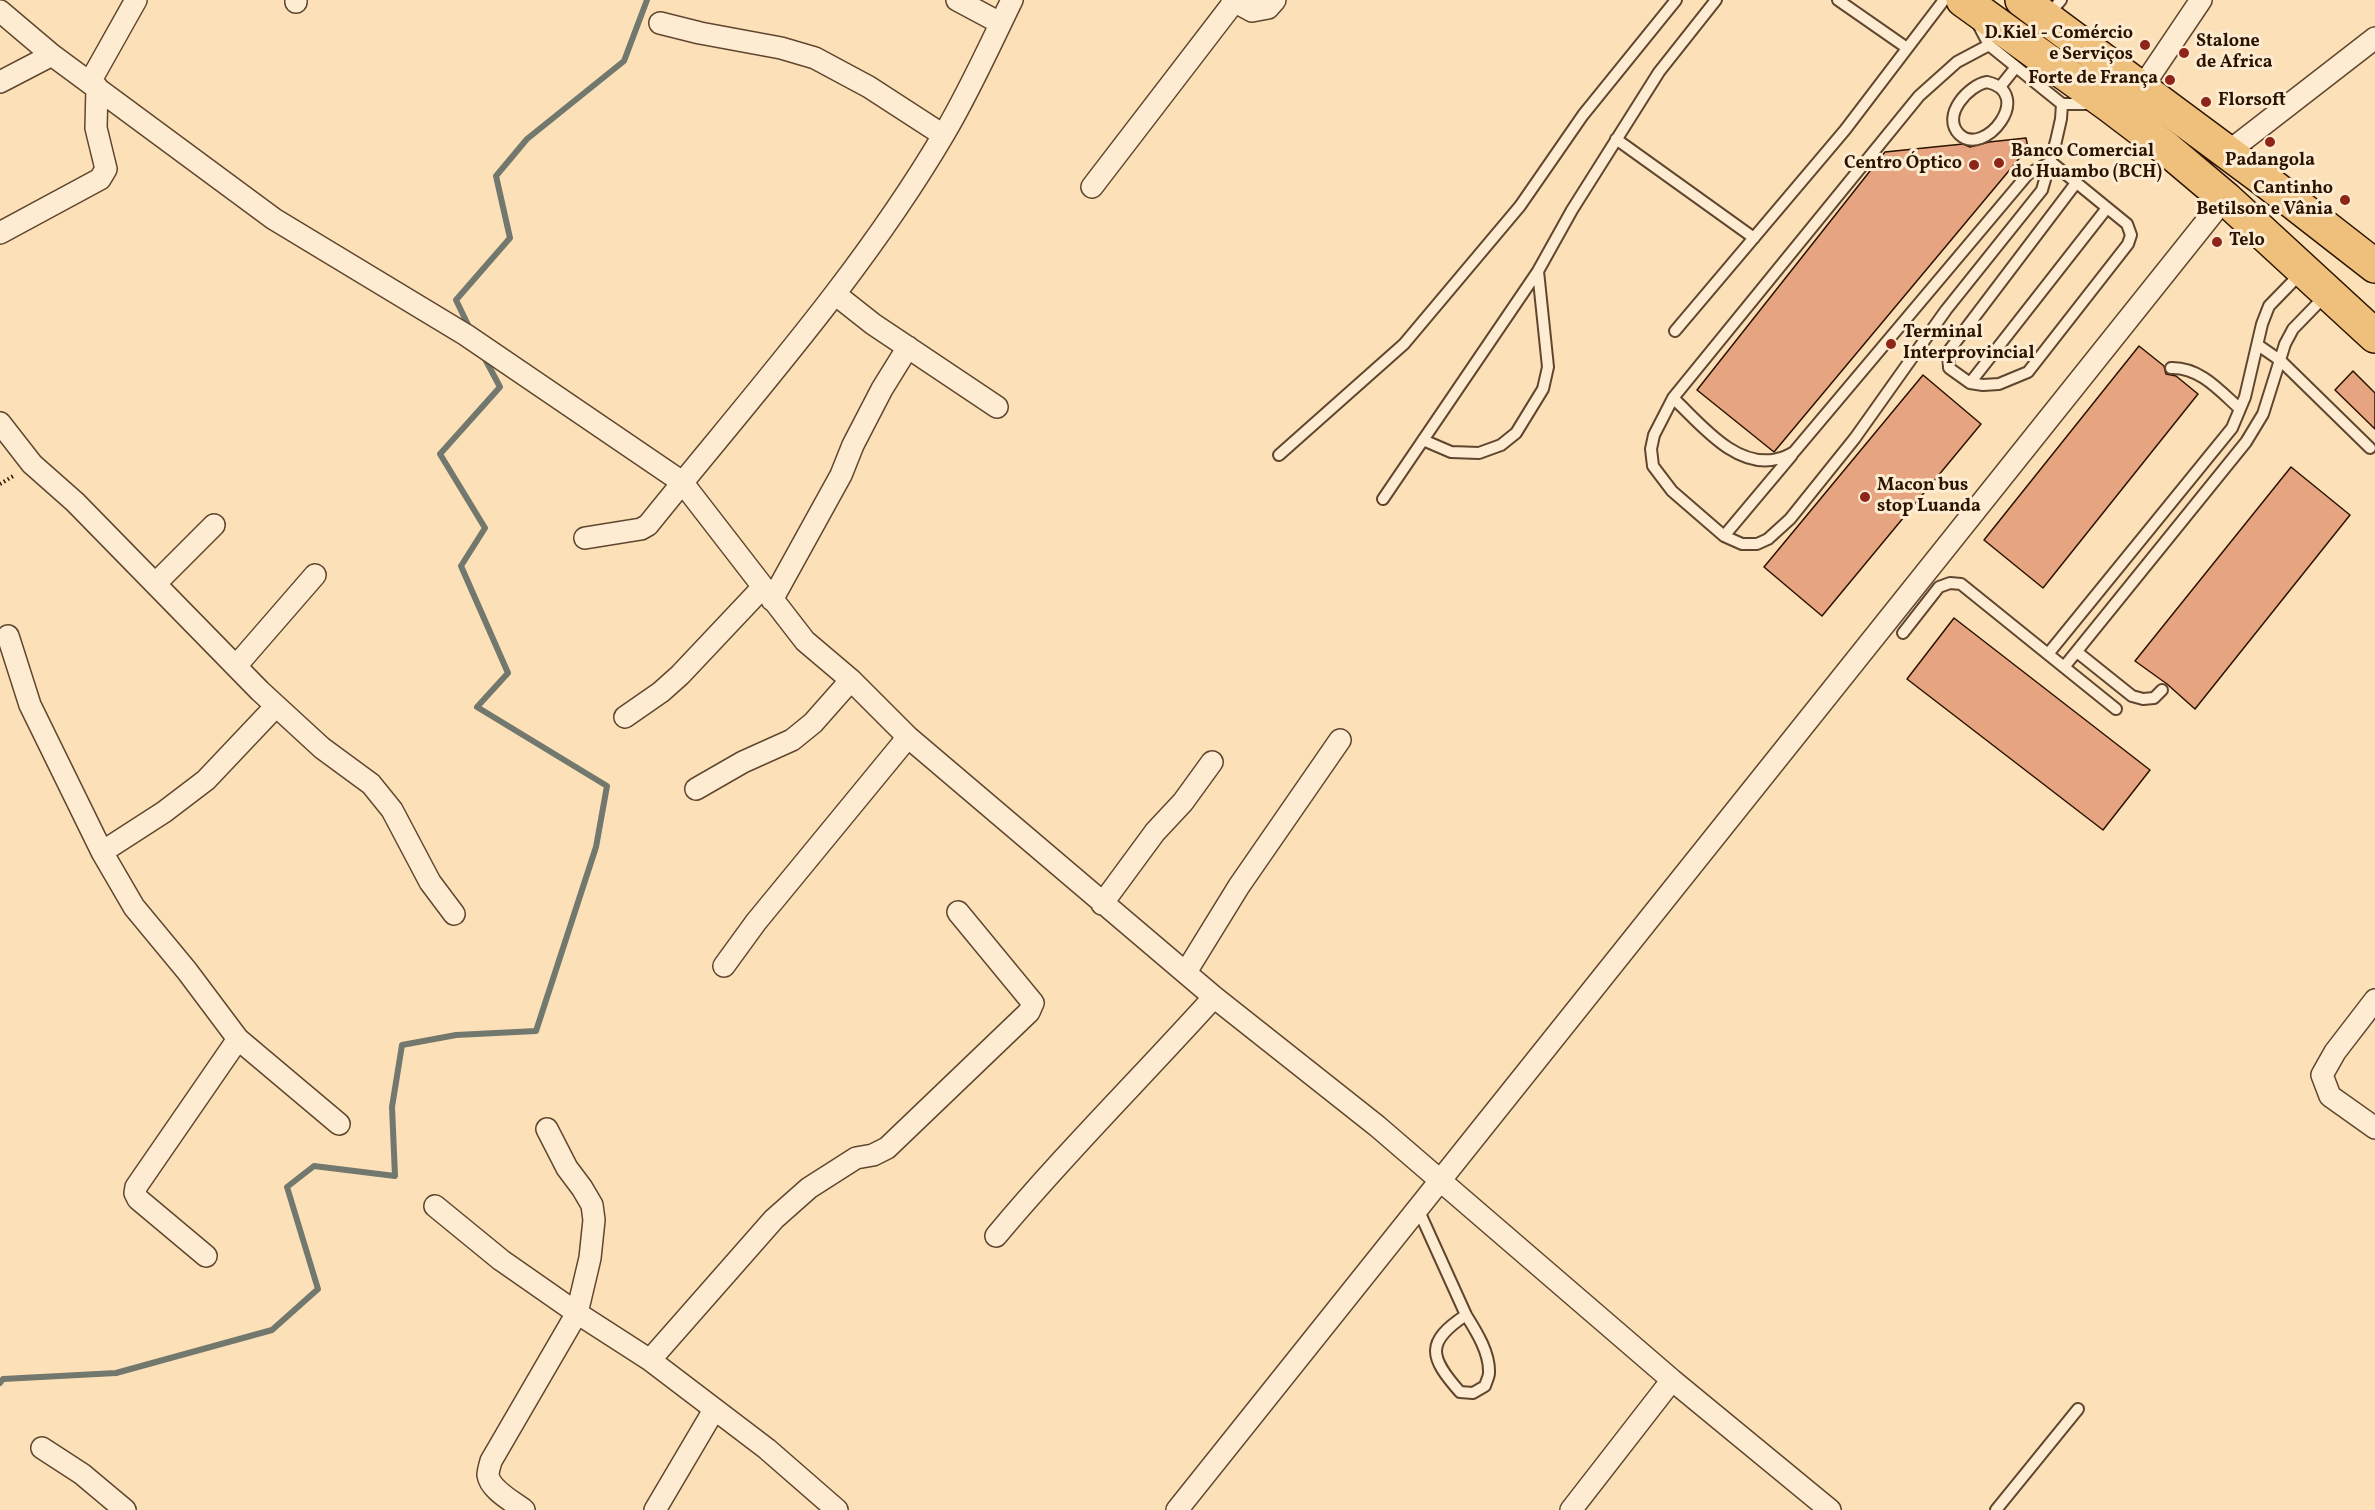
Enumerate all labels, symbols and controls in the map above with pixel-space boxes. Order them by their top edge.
place label: D.Kiel - Comércio e Serviços [1985,24,2133,66]
place label: Stalone de Africa [2196,32,2272,74]
marker: D.Kiel - Comércio e Serviços [2138,38,2152,52]
marker: Stalone de Africa [2177,46,2191,60]
place label: Forte de França [2028,69,2158,91]
marker: Forte de França [2163,73,2177,87]
place label: Florsoft [2218,91,2286,113]
marker: Florsoft [2199,95,2213,109]
marker: Padangola [2263,135,2277,149]
place label: Banco Comercial do Huambo (BCH) [2011,142,2162,184]
place label: Padangola [2225,151,2315,173]
place label: Centro Óptico [1844,154,1962,176]
marker: Banco Comercial do Huambo (BCH) [1992,156,2006,170]
marker: Centro Óptico [1967,158,1981,172]
place label: Cantinho Betilson e Vânia [2196,179,2333,222]
marker: Cantinho Betilson e Vânia [2338,193,2352,207]
place label: Telo [2229,231,2265,253]
marker: Telo [2210,235,2224,249]
place label: Terminal Interprovincial [1903,323,2035,366]
marker: Terminal Interprovincial [1884,337,1898,351]
place label: Macon bus stop Luanda [1877,476,1981,518]
marker: Macon bus stop Luanda [1858,490,1872,504]

